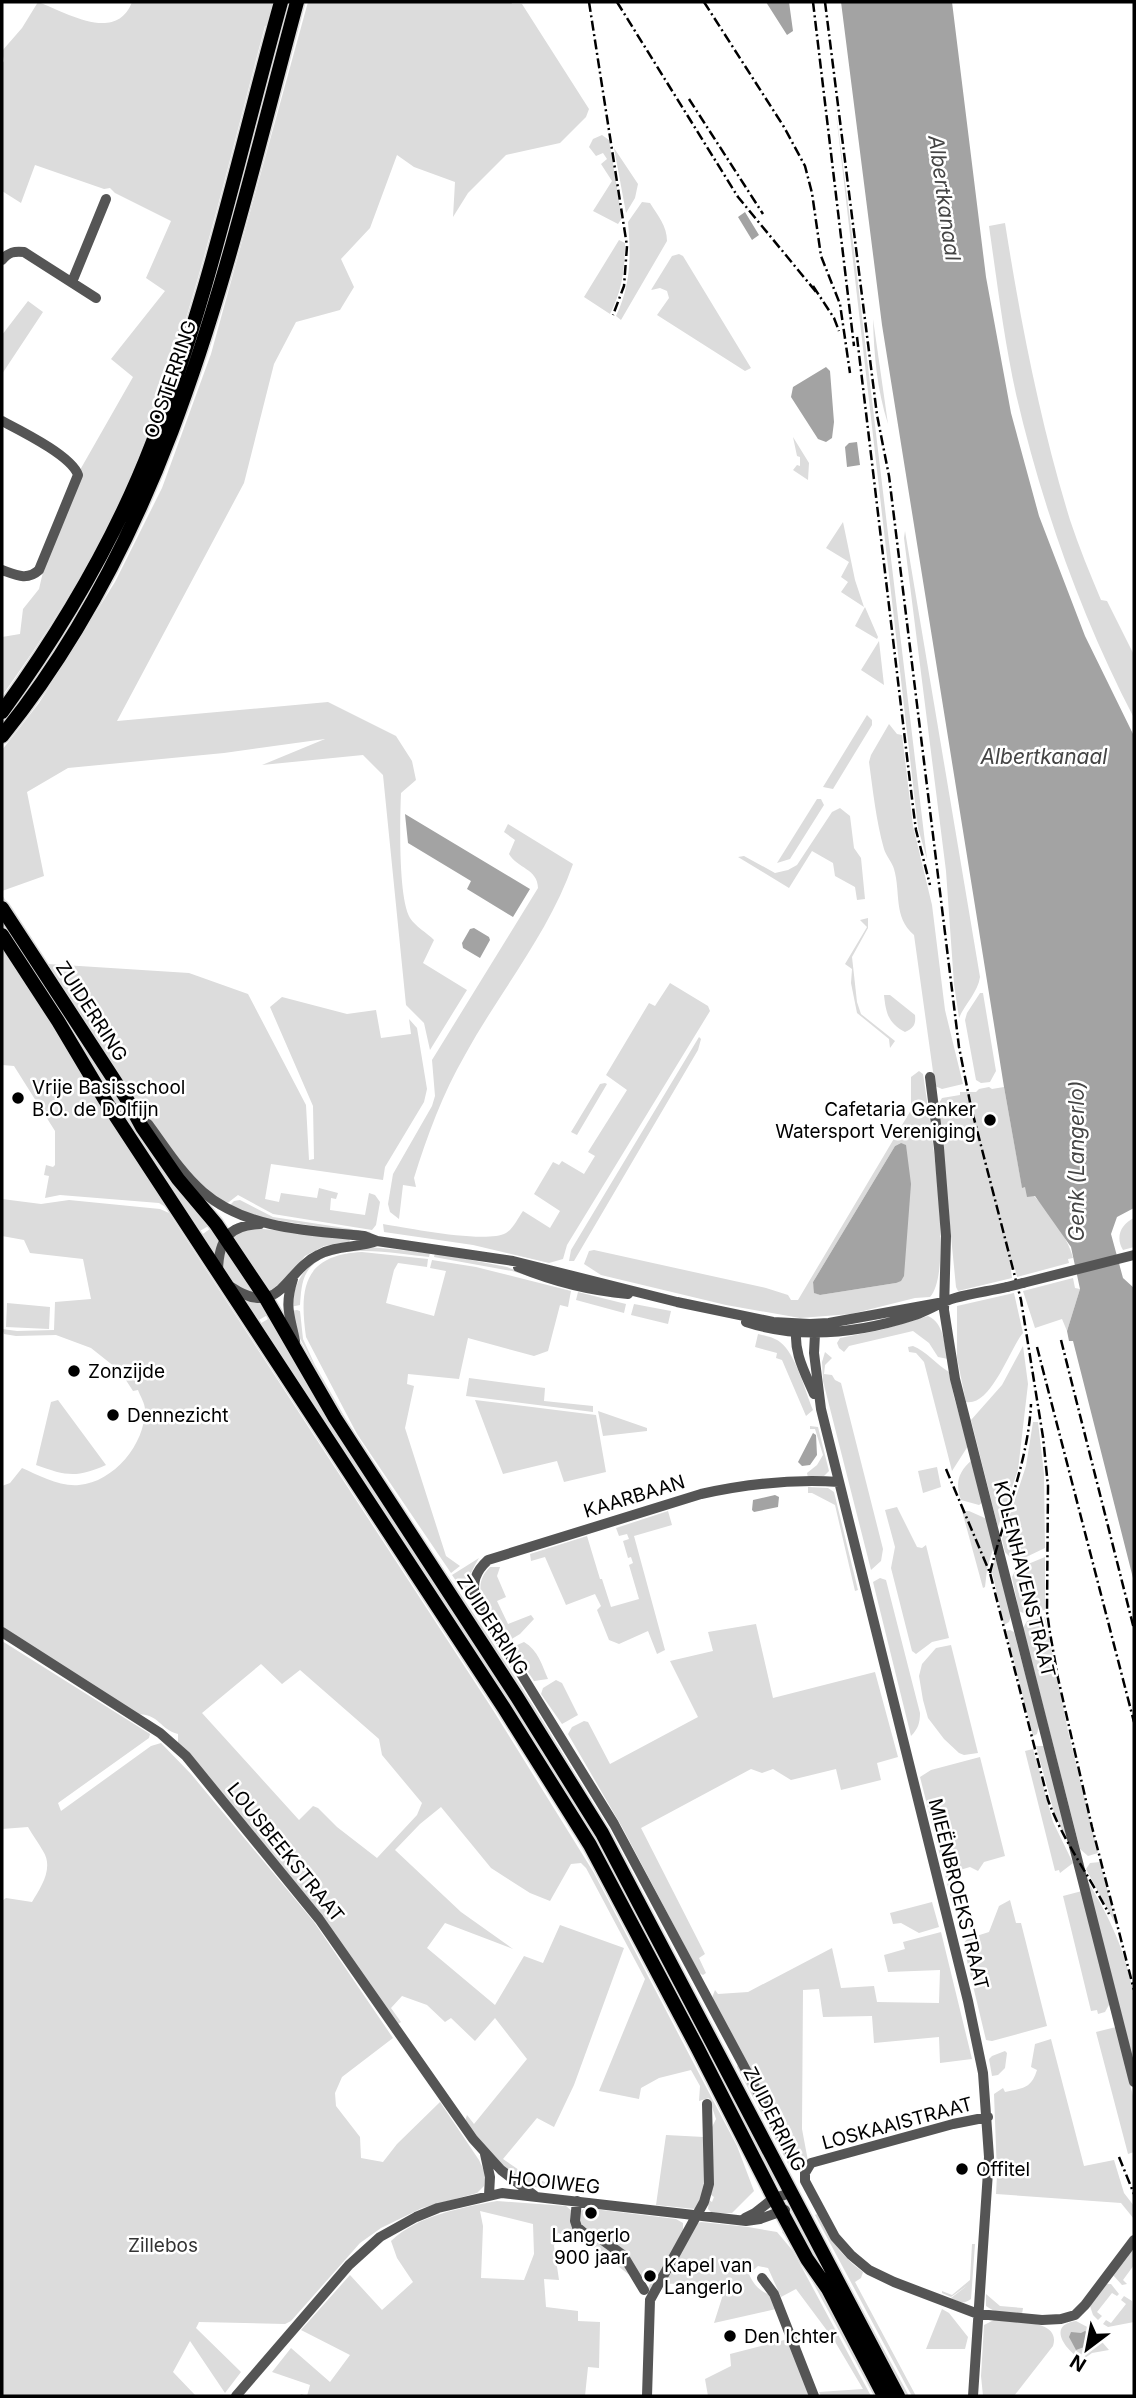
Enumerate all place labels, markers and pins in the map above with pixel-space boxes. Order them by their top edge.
place label: Vrije Basisschool B.O. de Dolfijn [32,1076,185,1121]
marker: Vrije Basisschool B.O. de Dolfijn [10,1090,26,1106]
place label: Cafetaria Genker Watersport Vereniging [775,1098,976,1143]
marker: Cafetaria Genker Watersport Vereniging [982,1112,998,1128]
place label: Zonzijde [88,1360,165,1383]
marker: Zonzijde [66,1363,82,1379]
place label: Dennezicht [127,1404,228,1427]
marker: Dennezicht [105,1407,121,1423]
place label: Offitel [976,2158,1030,2181]
marker: Offitel [954,2161,970,2177]
marker: Langerlo 900 jaar [583,2205,599,2221]
place label: Langerlo 900 jaar [552,2224,630,2269]
place label: Kapel van Langerlo [664,2254,753,2299]
marker: Kapel van Langerlo [642,2268,658,2284]
place label: Den Ichter [744,2325,837,2348]
marker: Den Ichter [722,2328,738,2344]

